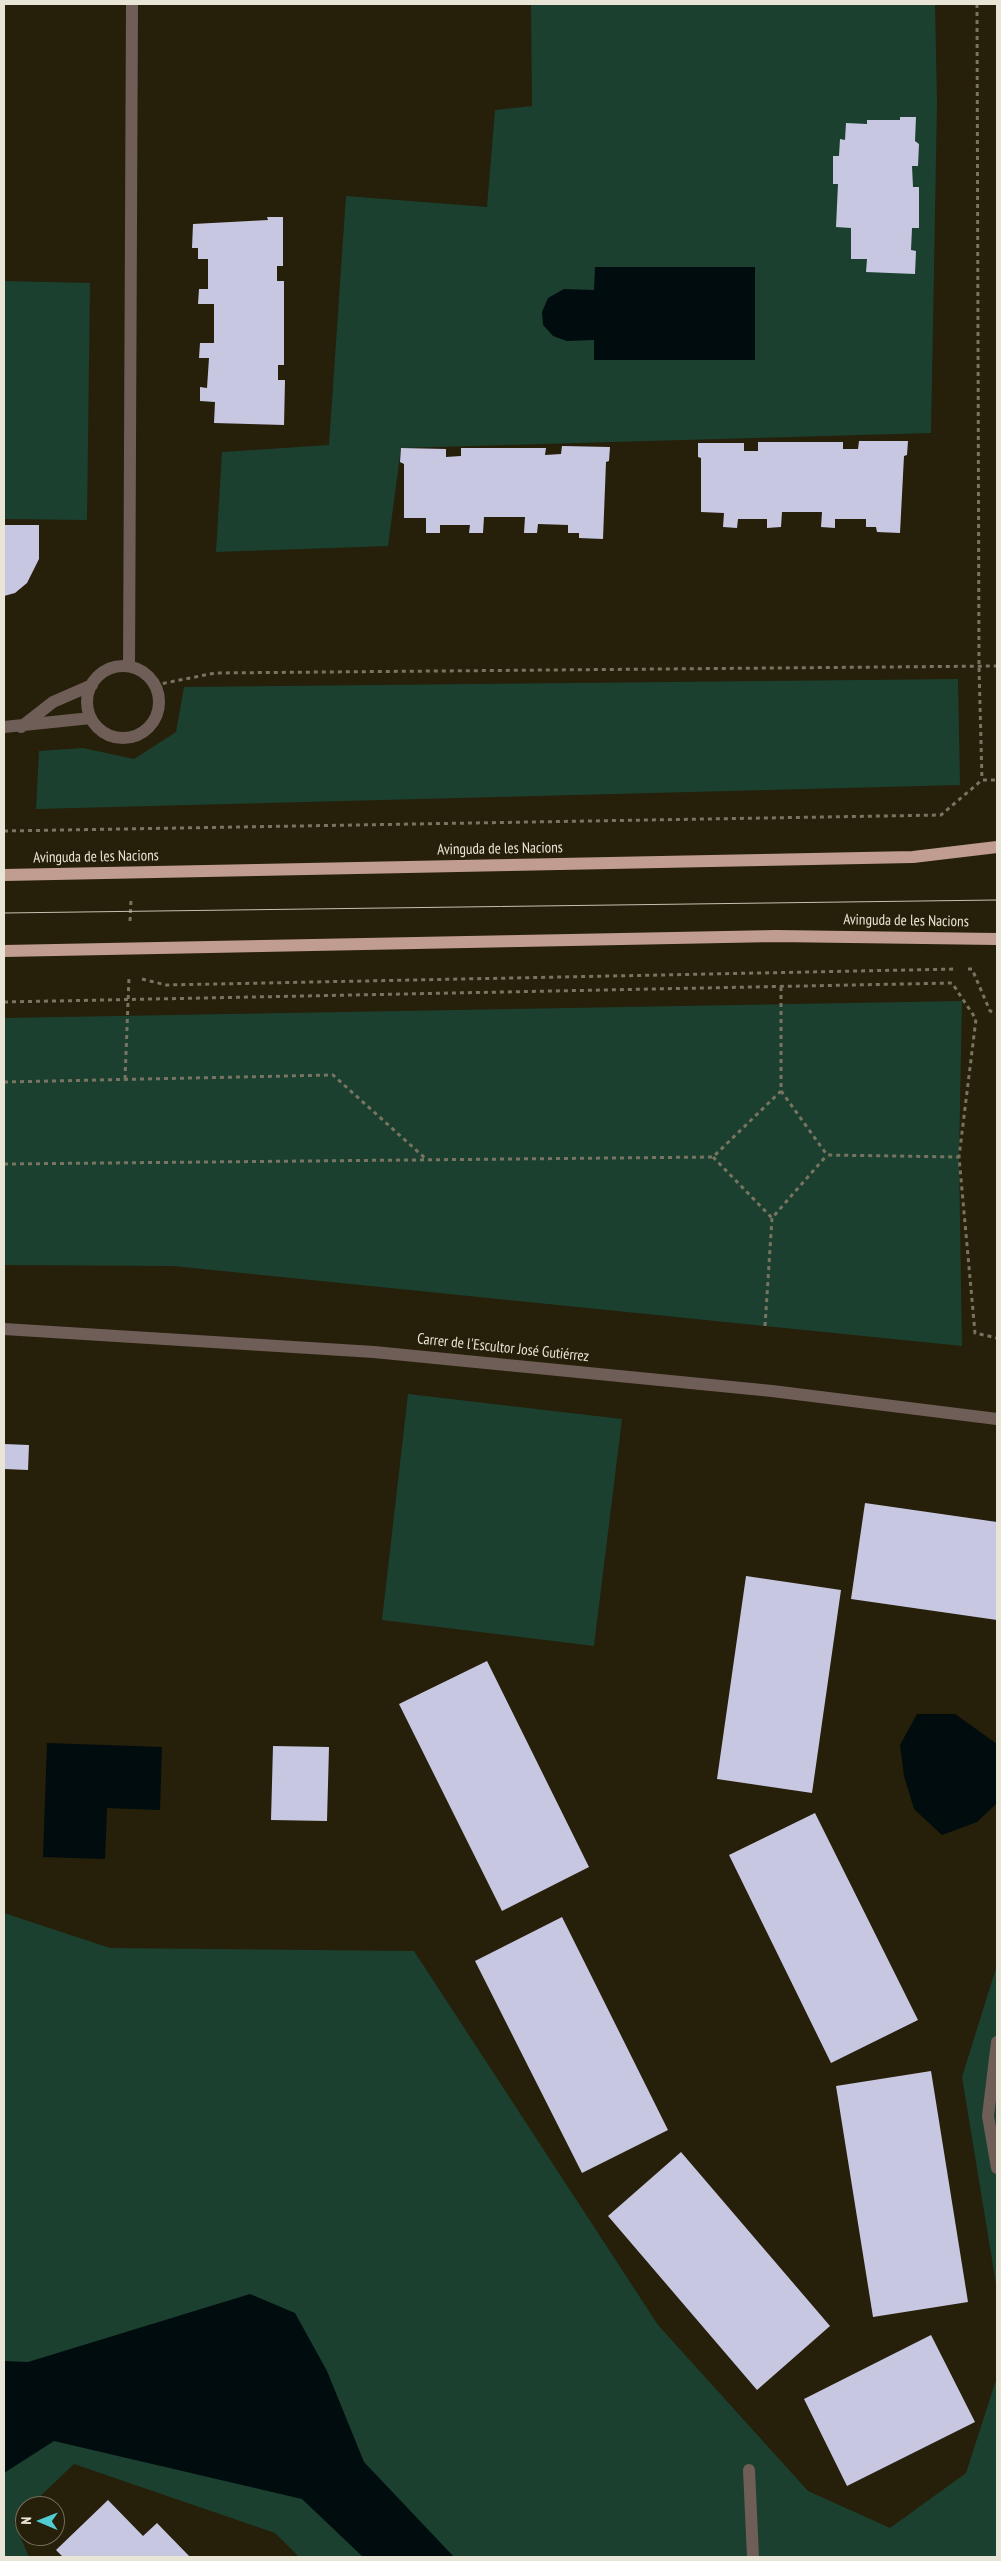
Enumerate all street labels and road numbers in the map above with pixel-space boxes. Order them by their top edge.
street label: Avinguda de les Nacions [437,839,563,859]
street label: Avinguda de les Nacions [33,847,159,867]
street label: Avinguda de les Nacions [843,911,969,931]
street label: Carrer de l'Escultor José Gutiérrez [416,1330,590,1366]

